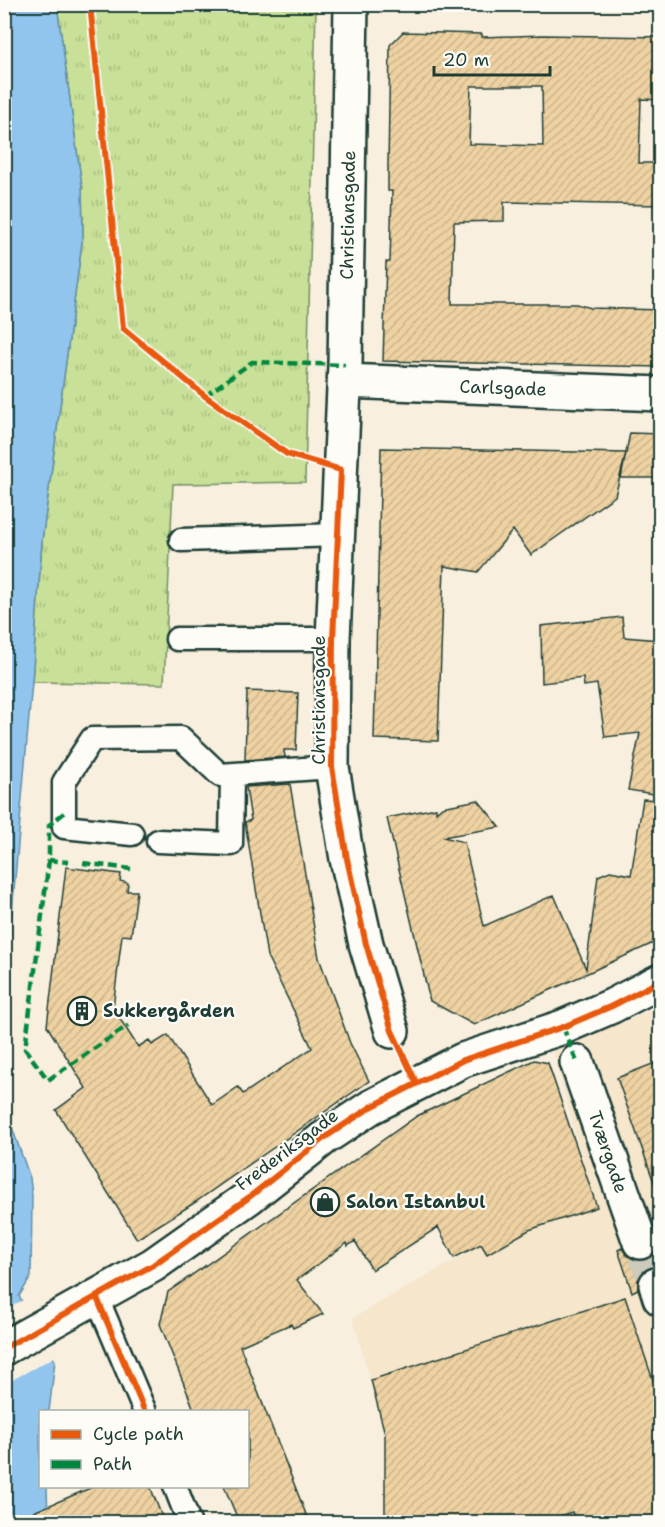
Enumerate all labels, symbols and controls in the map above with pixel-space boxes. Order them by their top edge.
scale bar [434,39,550,77]
text: 20 m [443,48,489,72]
street label: Christiansgade [335,150,361,280]
street label: Carlsgade [459,374,547,402]
street label: Christiansgade [307,635,331,765]
building icon: Sukkergården [66,995,98,1027]
place label: Sukkergården [103,999,235,1023]
street label: Frederiksgade [231,1103,343,1197]
street label: Tværgade [583,1108,633,1196]
shop icon: Salon Istanbul [309,1186,341,1218]
place label: Salon Istanbul [346,1190,485,1214]
legend [39,1410,249,1488]
text: Cycle path [93,1422,184,1446]
text: Path [93,1452,132,1476]

